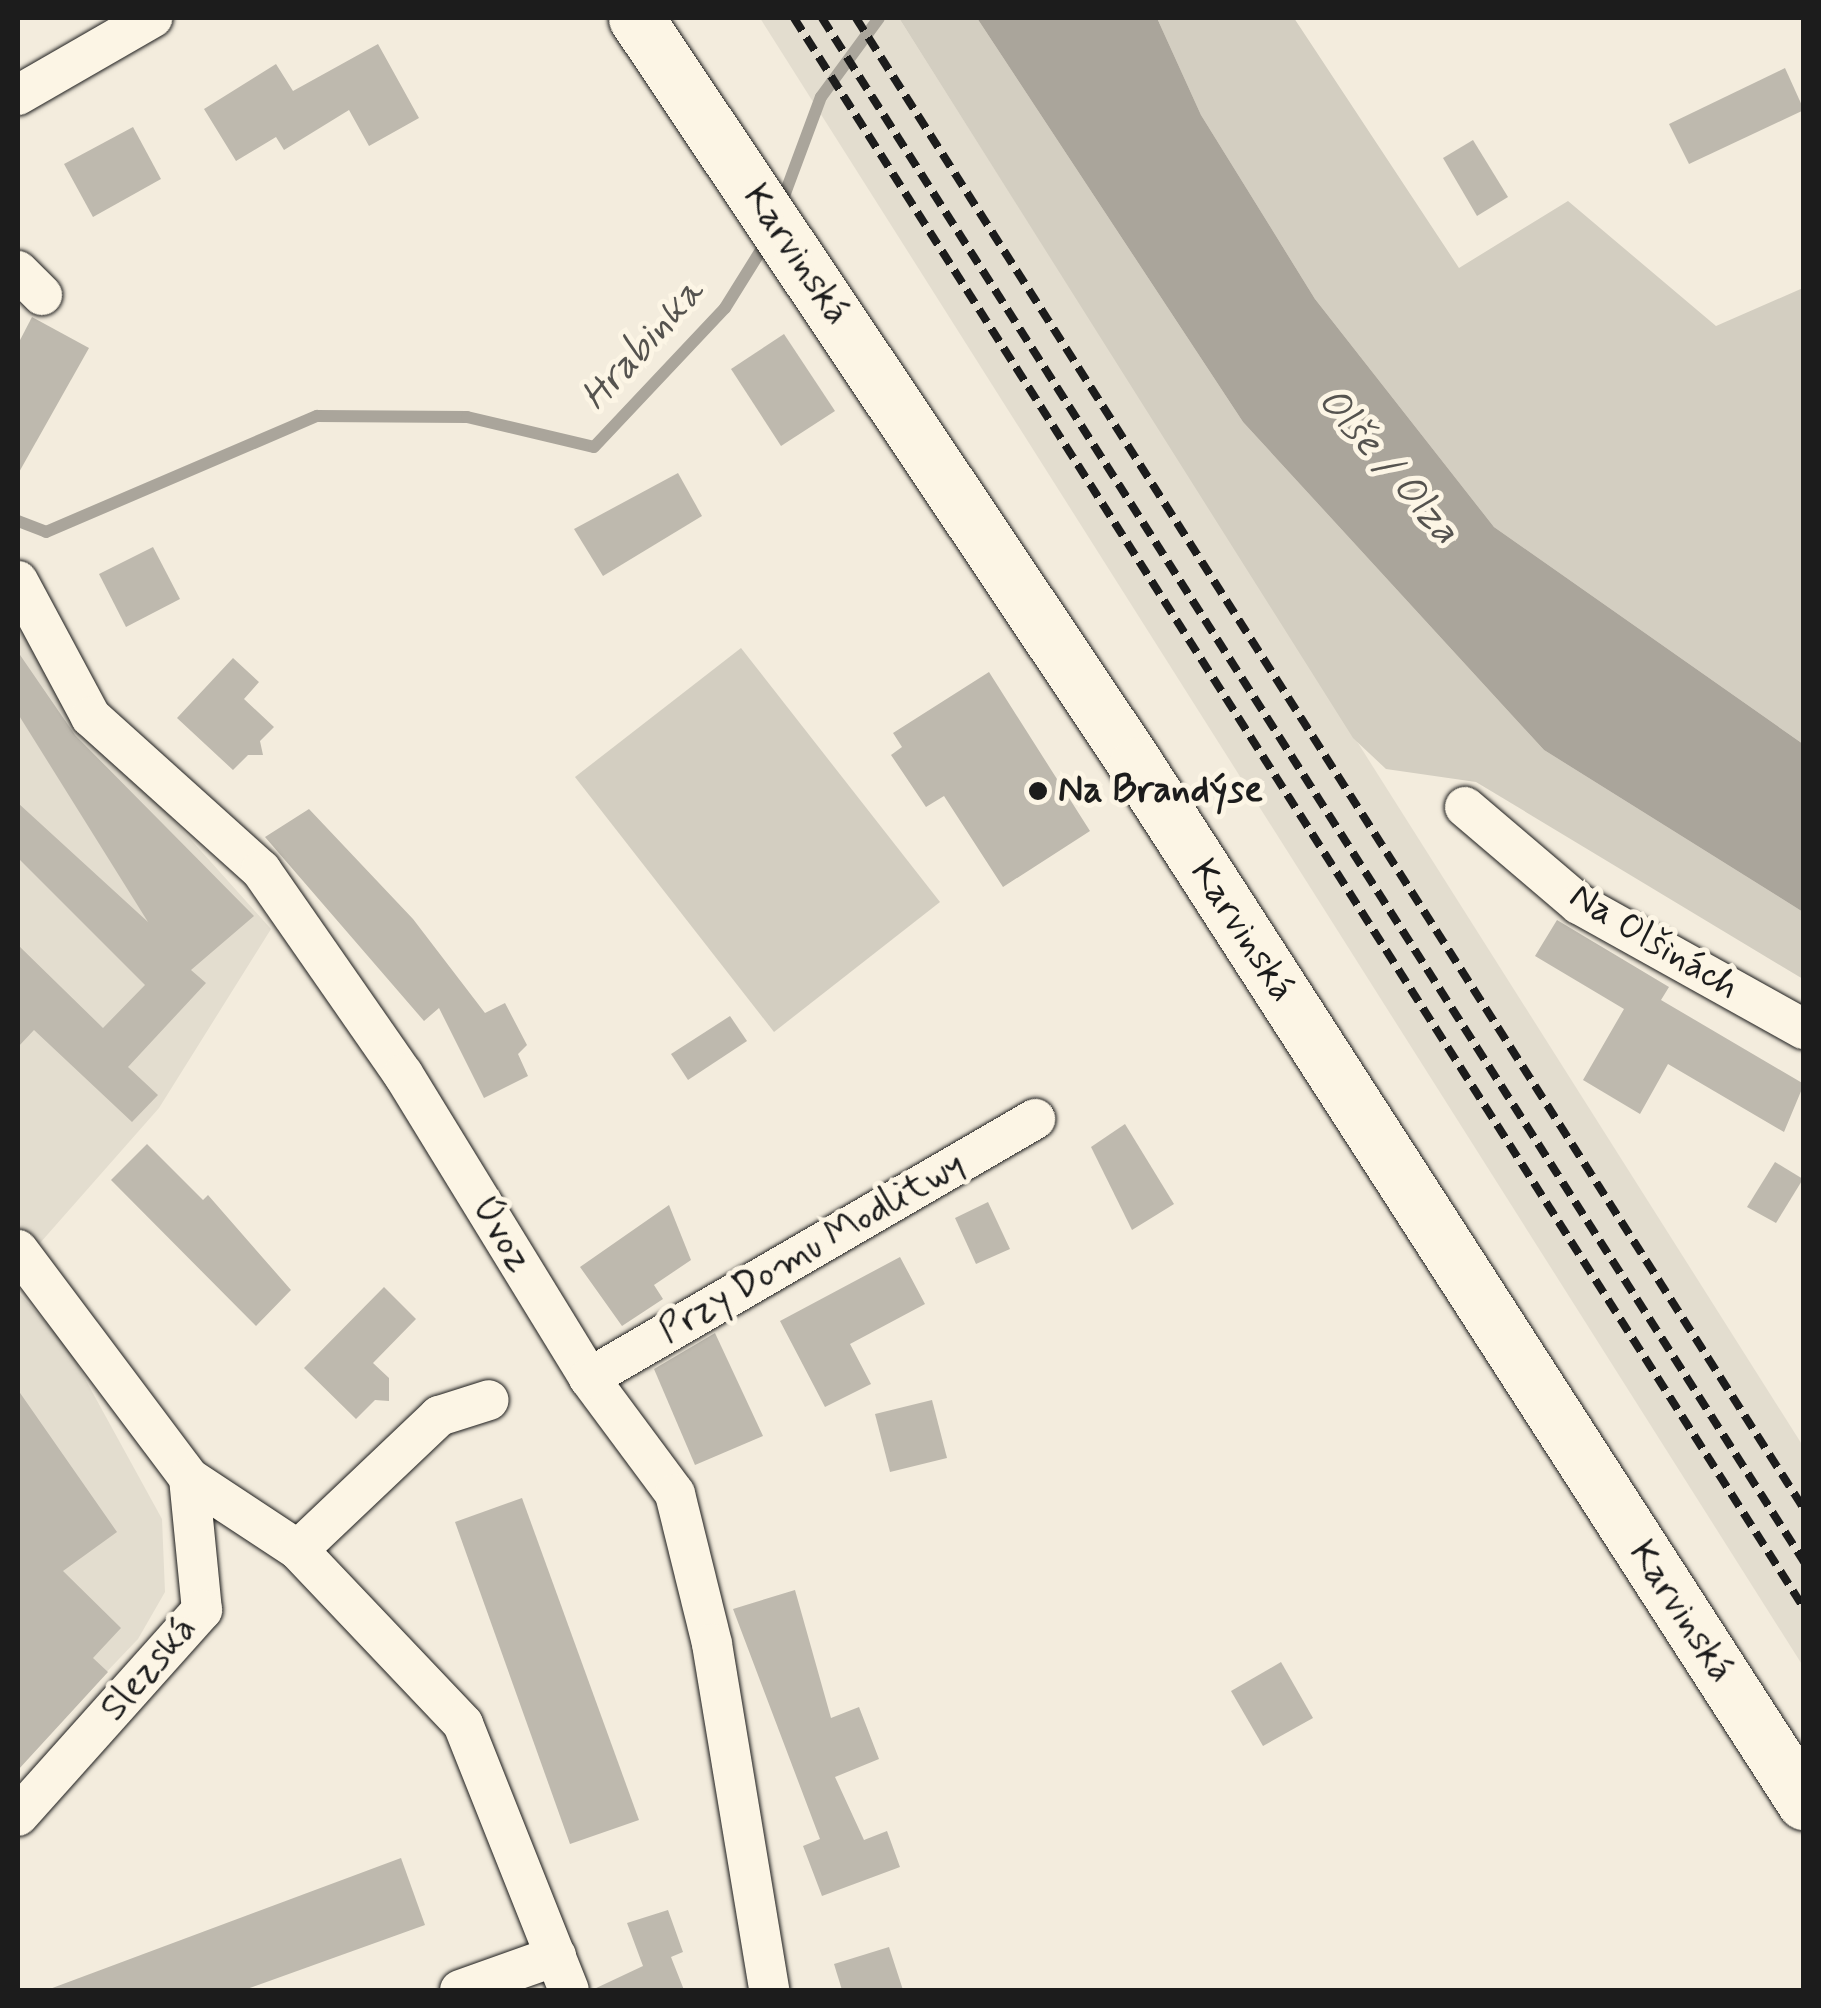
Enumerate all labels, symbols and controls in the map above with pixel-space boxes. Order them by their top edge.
street label: Karvinská [732,176,860,334]
water label: Hrabinka [571,269,715,421]
water label: Olše / Olza [1307,378,1469,554]
place label: Na Brandýse [1058,768,1273,814]
marker: Na Brandýse [1027,780,1049,802]
street label: Karvinská [1179,852,1305,1010]
street label: Na Olšinách [1561,873,1747,1011]
street label: Przy Domu Modlitwy [652,1142,972,1354]
street label: Úvoz [460,1187,542,1281]
street label: Karvinská [1618,1533,1744,1691]
street label: Slezská [91,1607,207,1731]

